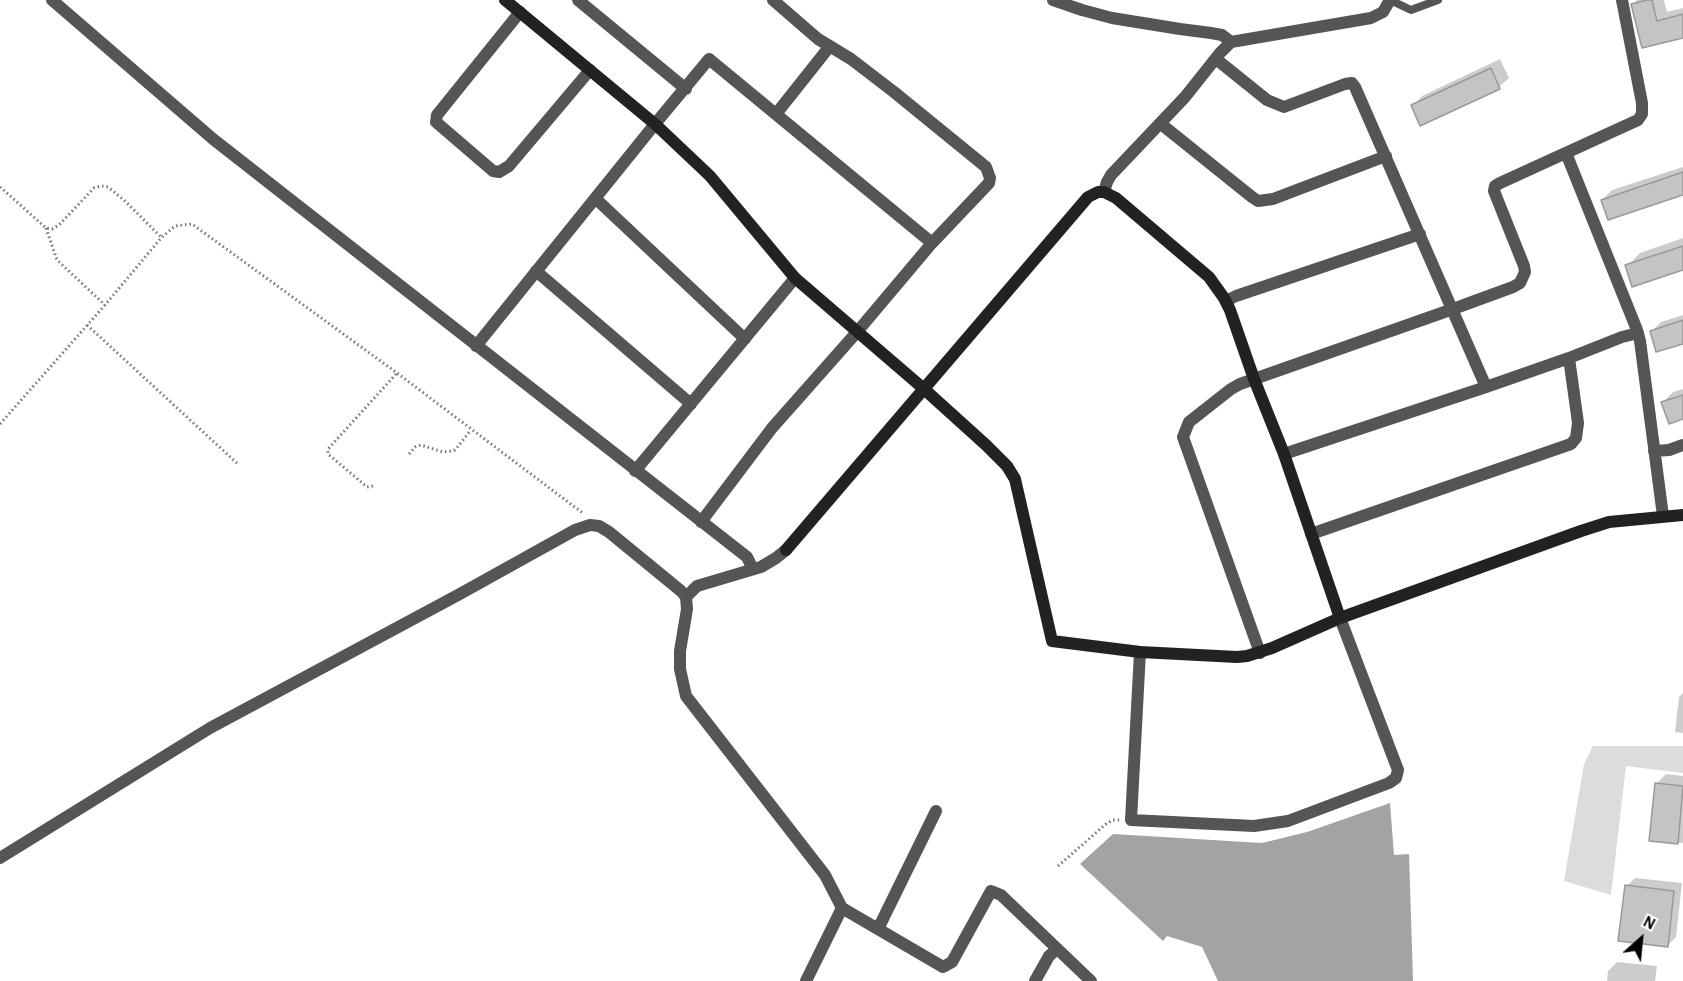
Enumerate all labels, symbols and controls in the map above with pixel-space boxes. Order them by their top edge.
north arrow [1611,909,1671,969]
text: N [1641,913,1658,933]

